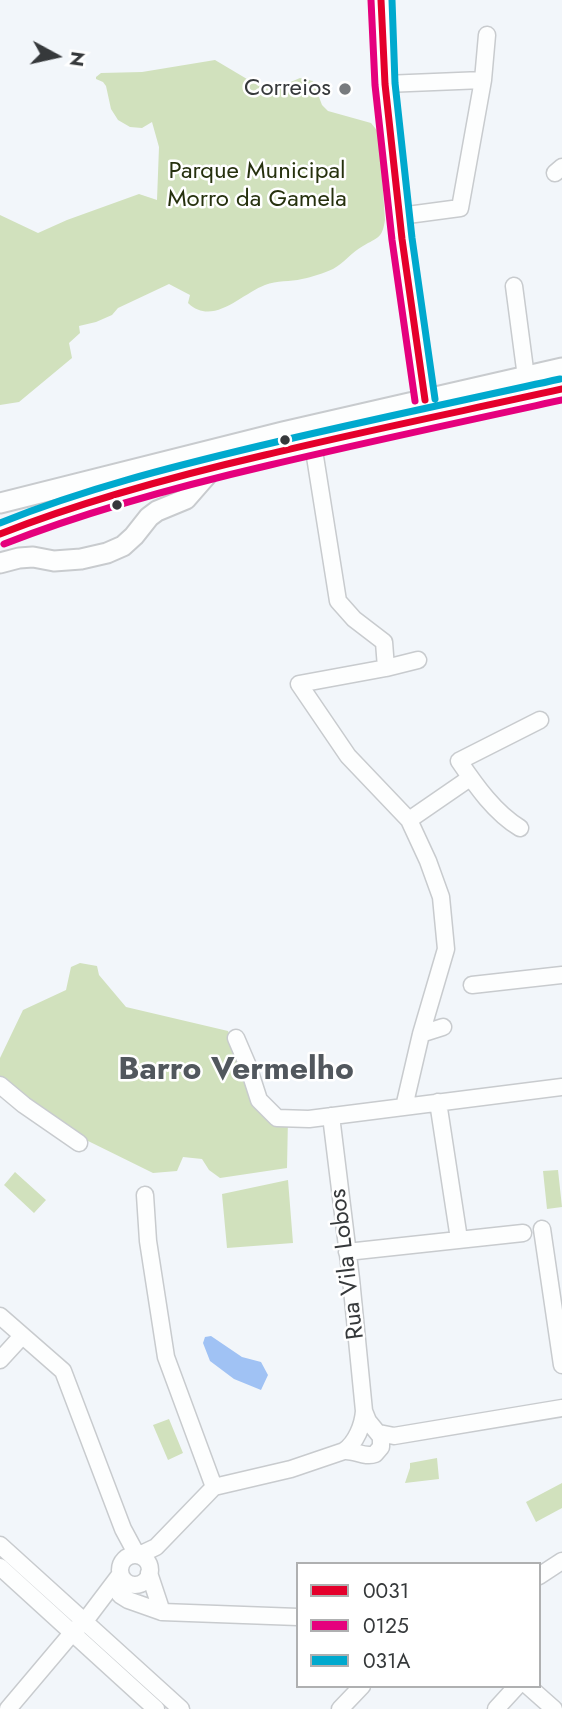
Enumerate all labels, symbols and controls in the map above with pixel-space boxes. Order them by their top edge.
north arrow [21,21,91,91]
text: N [63,50,92,68]
place label: Correios [244,75,331,103]
marker: Correios [337,81,353,97]
park label: Parque Municipal Morro da Gamela [167,158,347,214]
unlabelled marker [278,433,292,447]
unlabelled marker [110,498,124,512]
district label: Barro Vermelho [118,1052,354,1090]
street label: Rua Vila Lobos [324,1187,372,1341]
legend [296,1562,541,1688]
text: 0031 [363,1576,409,1606]
text: 0125 [363,1611,409,1641]
text: 031A [363,1646,410,1676]

